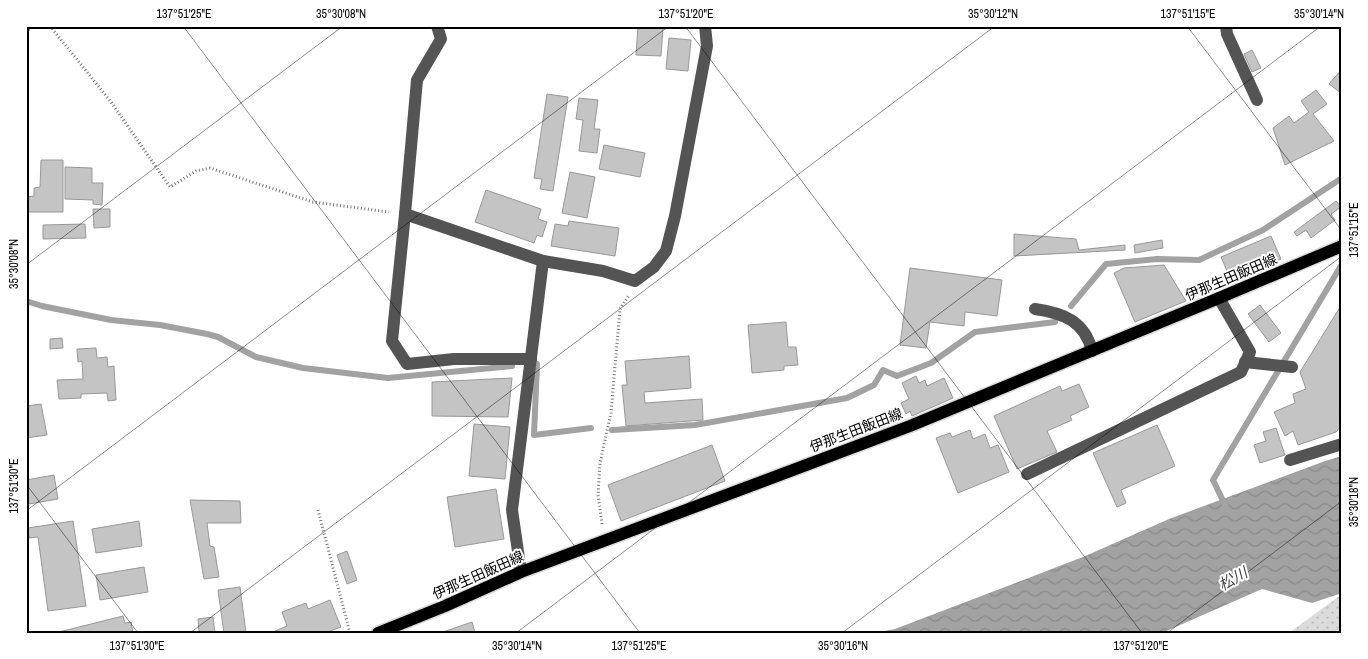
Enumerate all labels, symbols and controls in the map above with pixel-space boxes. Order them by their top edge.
text: 137°51'25"E [156,6,212,22]
text: 35°30'08"N [316,6,366,22]
text: 137°51'20"E [658,6,714,22]
text: 35°30'12"N [968,6,1018,22]
text: 137°51'15"E [1160,6,1216,22]
text: 35°30'14"N [1294,6,1344,22]
text: 137°51'15"E [1346,202,1362,258]
text: 35°30'08"N [6,239,22,289]
street label: 伊那生田飯田線 [1182,250,1280,304]
street label: 伊那生田飯田線 [807,404,905,456]
text: 137°51'30"E [6,458,22,514]
text: 35°30'18"N [1346,477,1362,527]
street label: 伊那生田飯田線 [430,547,526,603]
water label: 松川 [1215,561,1253,595]
text: 137°51'30"E [109,638,165,654]
text: 35°30'14"N [492,638,542,654]
text: 137°51'25"E [611,638,667,654]
text: 35°30'16"N [818,638,868,654]
text: 137°51'20"E [1113,638,1169,654]

